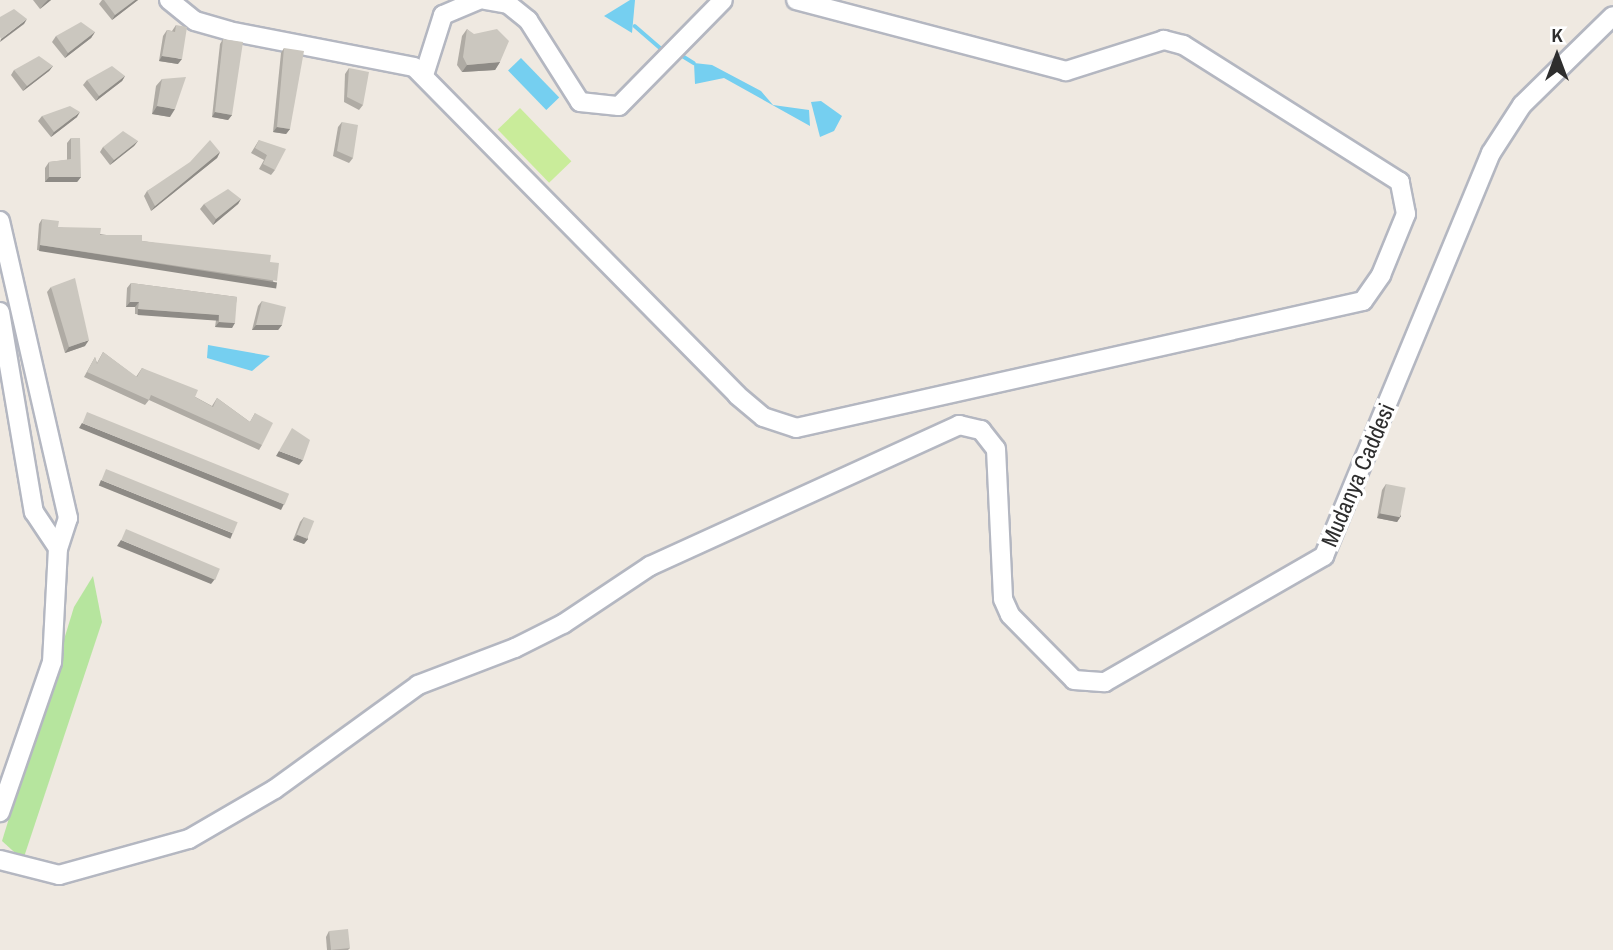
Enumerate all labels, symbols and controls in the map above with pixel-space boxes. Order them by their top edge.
north arrow [1522,21,1592,91]
text: K [1551,22,1563,48]
street label: Mudanya Caddesi [1315,399,1401,551]

